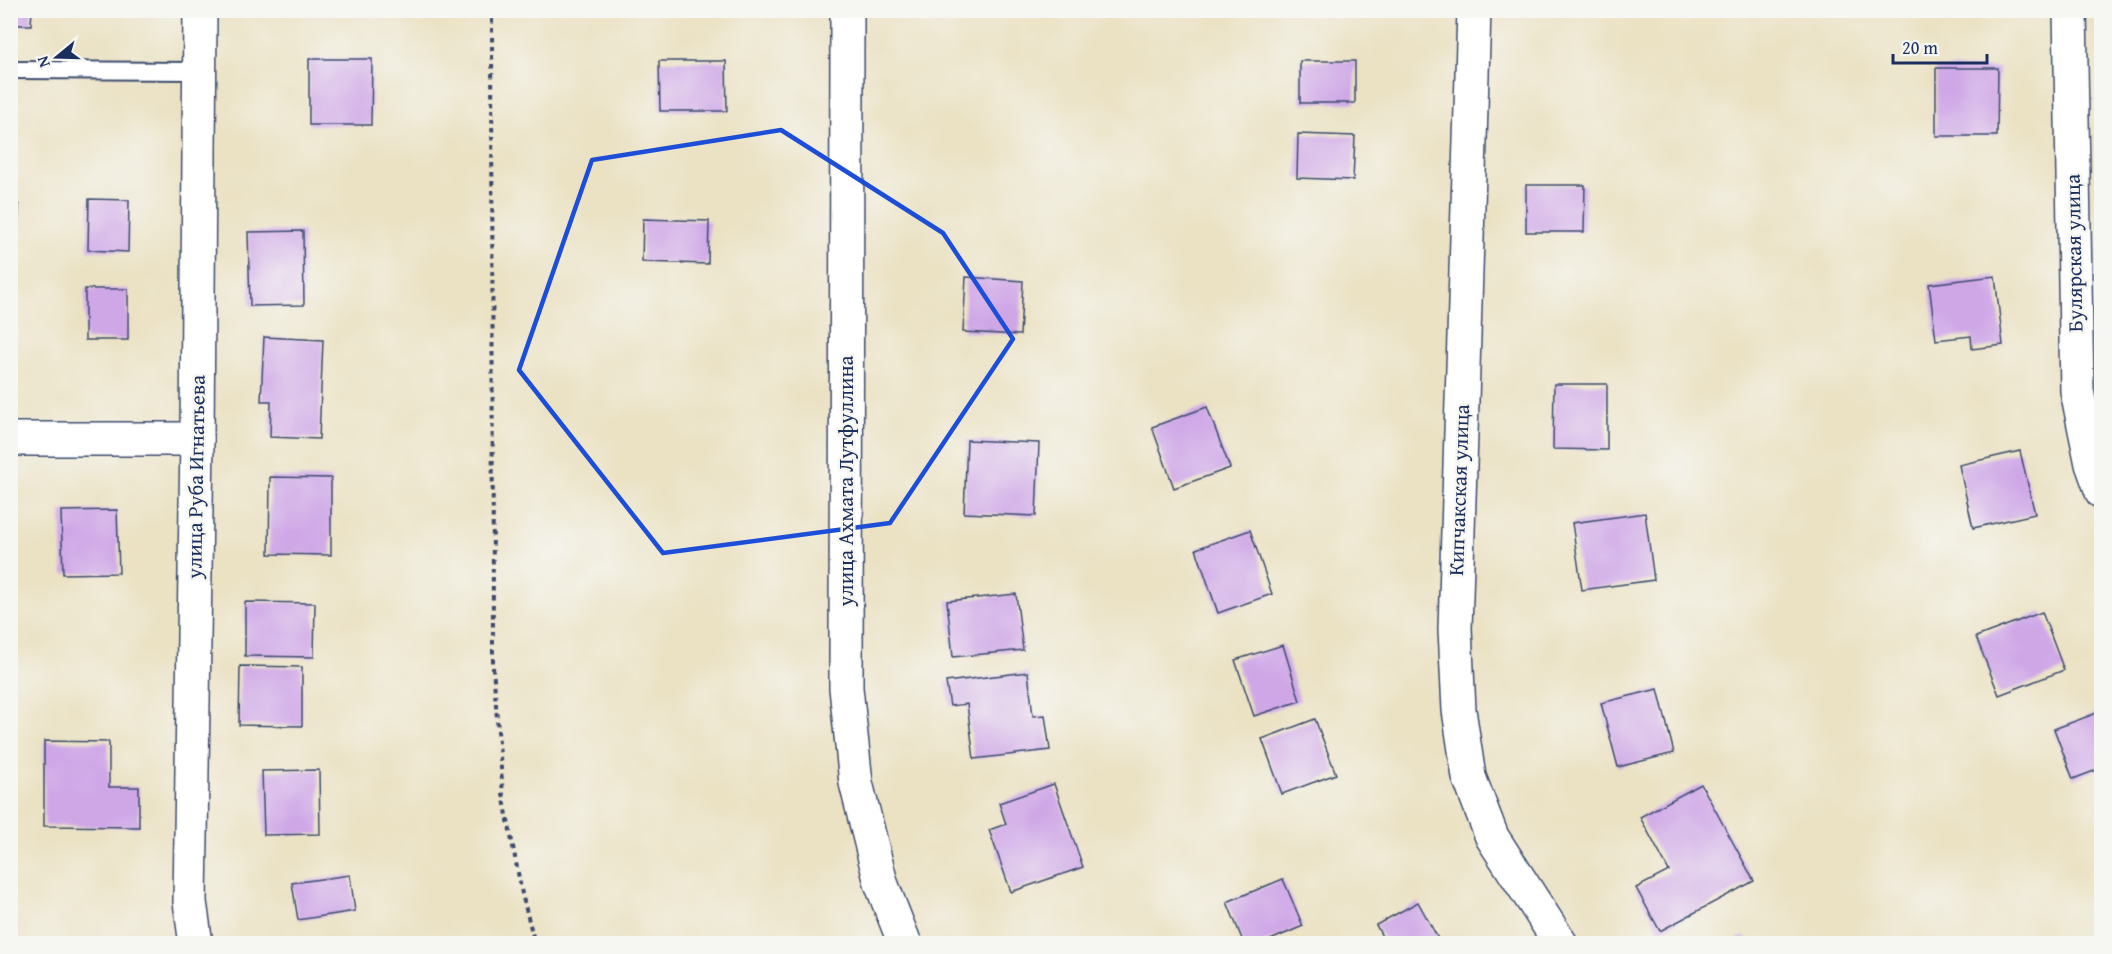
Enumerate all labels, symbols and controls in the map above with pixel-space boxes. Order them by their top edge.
north arrow [27,27,87,87]
scale bar [1893,27,1988,65]
text: 20 m [1902,34,1938,61]
text: N [30,53,56,71]
street label: Булярская улица [2057,174,2090,332]
street label: улица Ахмата Лутфуллина [830,355,861,608]
street label: улица Руба Игнатьева [178,375,213,580]
street label: Кипчакская улица [1440,404,1477,576]

